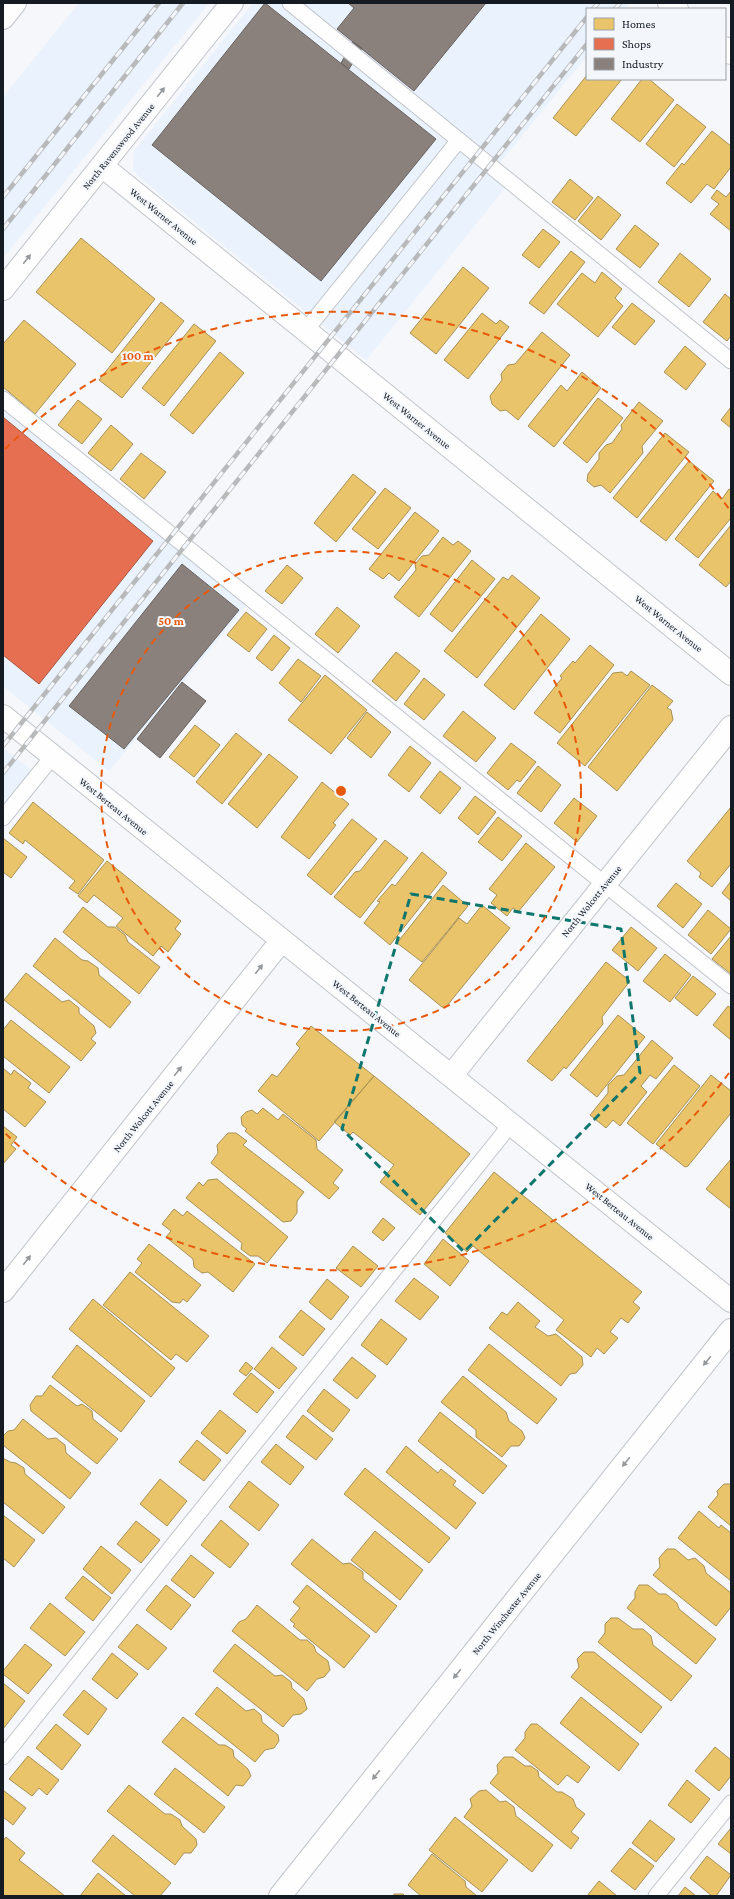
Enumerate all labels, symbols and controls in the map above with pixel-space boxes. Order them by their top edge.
legend [586,8,726,80]
text: Homes [622,17,656,31]
text: Shops [622,37,651,51]
text: Industry [622,57,664,71]
one-way arrow [157,86,166,97]
street label: North Ravenswood Avenue [80,101,157,192]
street label: West Warner Avenue [128,186,200,247]
one-way arrow [23,253,32,264]
text: 100 m [122,349,155,363]
street label: West Warner Avenue [381,390,453,451]
street label: West Warner Avenue [633,593,705,654]
text: 50 m [158,614,185,628]
street label: West Berteau Avenue [77,775,150,838]
centre of rings [334,784,348,798]
street label: North Wolcott Avenue [559,863,624,939]
one-way arrow [254,964,263,975]
street label: West Berteau Avenue [330,977,403,1040]
one-way arrow [174,1066,182,1077]
street label: North Wolcott Avenue [111,1078,176,1154]
street label: West Berteau Avenue [583,1180,656,1243]
one-way arrow [23,1255,32,1266]
one-way arrow [702,1355,711,1366]
one-way arrow [621,1457,630,1468]
street label: North Winchester Avenue [470,1569,543,1657]
one-way arrow [453,1668,462,1679]
one-way arrow [372,1770,381,1781]

